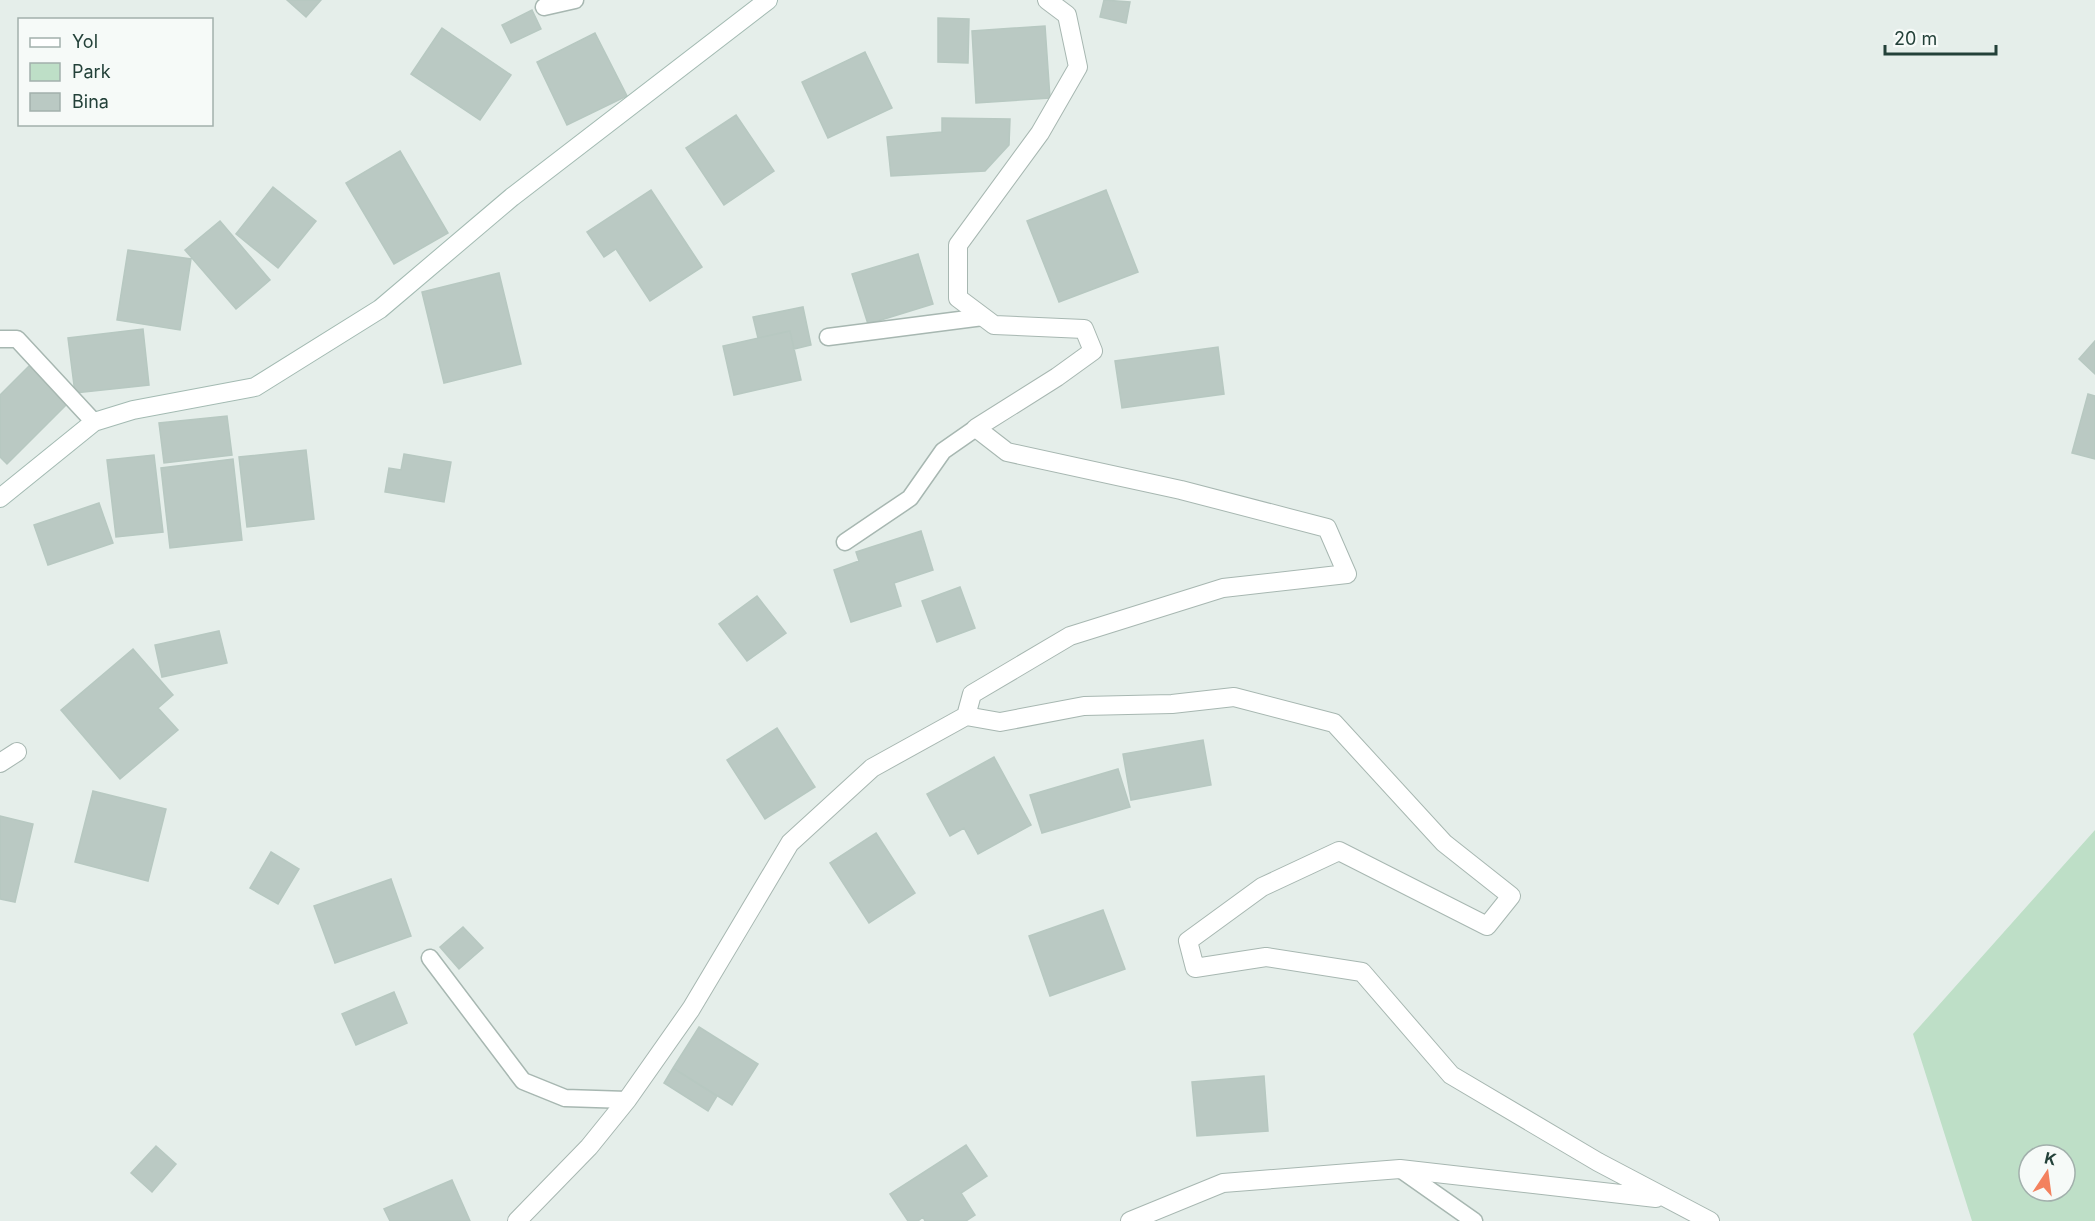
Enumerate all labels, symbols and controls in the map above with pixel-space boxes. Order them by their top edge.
legend [18,18,213,126]
scale bar [1885,18,1996,56]
text: 20 m [1894,28,1937,49]
text: Yol [72,31,98,52]
text: Park [72,61,111,82]
text: Bina [72,91,109,112]
north arrow [2017,1143,2077,1203]
text: K [2043,1147,2059,1170]

